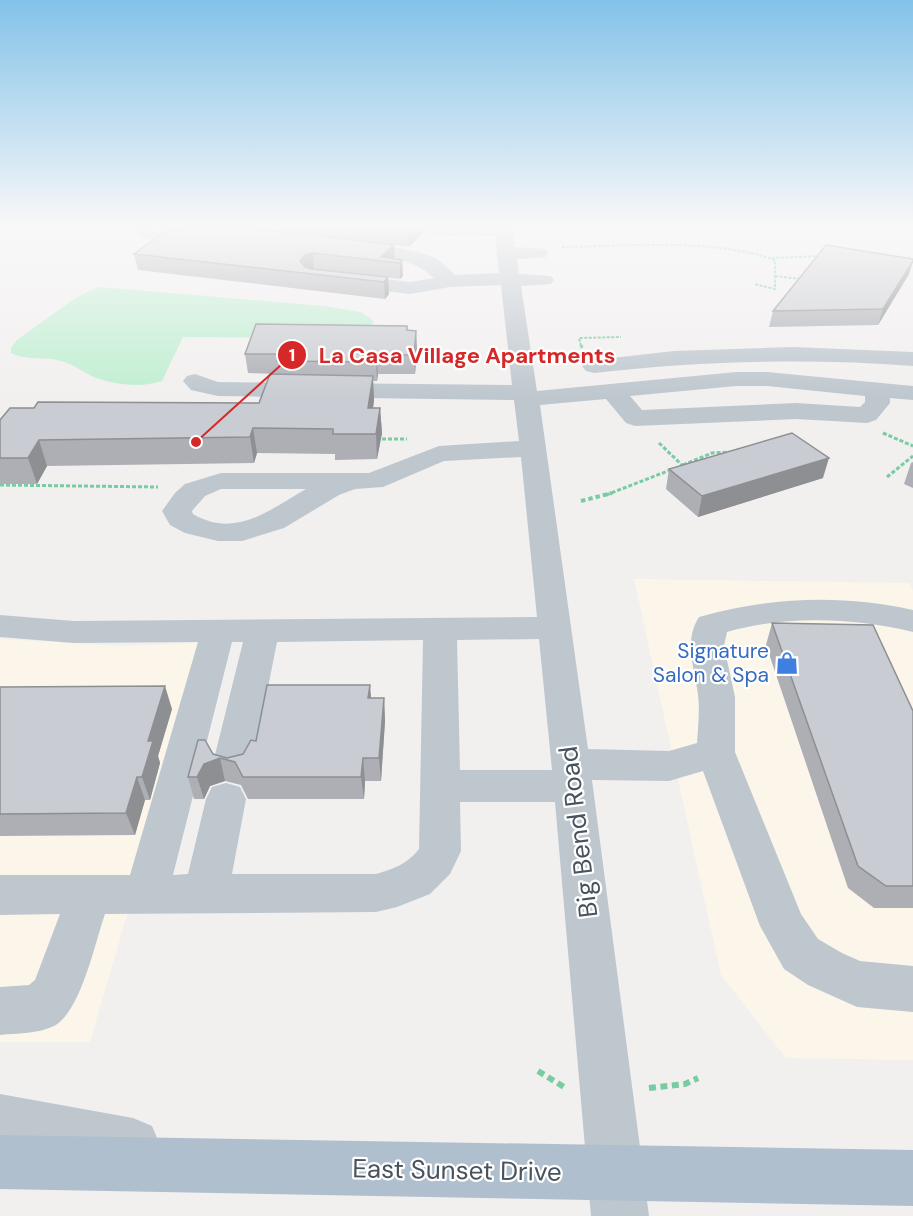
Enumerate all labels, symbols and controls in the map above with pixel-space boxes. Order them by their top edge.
callout: La Casa Village Apartments [277,335,628,375]
text: La Casa Village Apartments [319,341,615,370]
text: 1 [289,343,295,367]
place label: Signature Salon & Spa [653,637,769,689]
shop icon: Signature Salon & Spa [774,650,800,676]
street label: Big Bend Road [551,744,605,920]
street label: East Sunset Drive [352,1151,562,1189]

